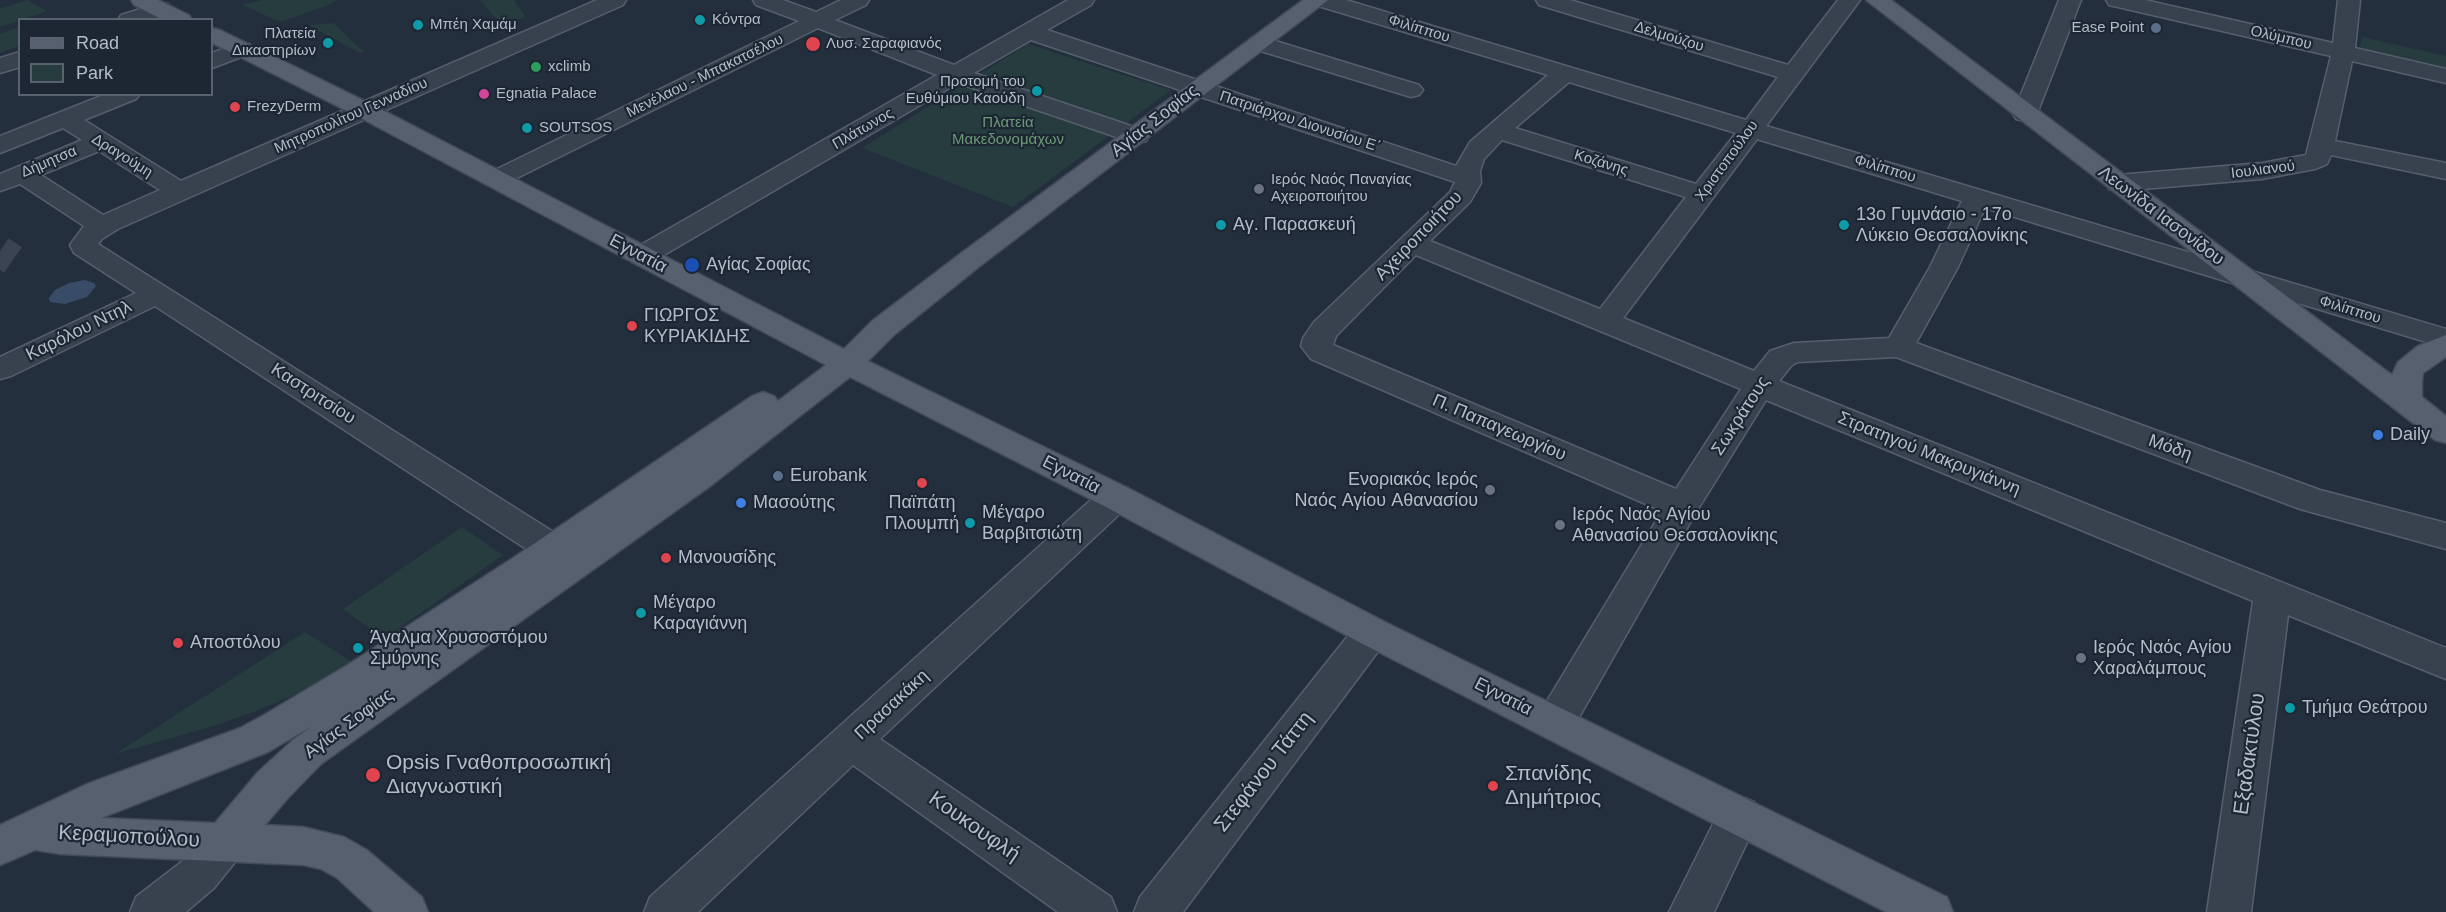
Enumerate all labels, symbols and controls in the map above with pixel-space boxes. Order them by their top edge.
place label: Κόντρα [712,11,761,29]
street label: Φιλίππου [1386,11,1452,47]
marker: Κόντρα [693,13,707,27]
place label: Μπέη Χαμάμ [430,16,517,34]
legend [18,18,213,96]
marker: Μπέη Χαμάμ [411,18,425,32]
street label: Δελμούζου [1632,18,1706,56]
place label: Ease Point [2071,19,2144,37]
marker: Ease Point [2149,21,2163,35]
street label: Ολύμπου [2249,22,2313,54]
place label: Πλατεία Δικαστηρίων [232,25,316,60]
street label: Μενέλαου - Μπακατσέλου [624,30,786,122]
text: Road [76,33,119,53]
marker: Λυσ. Σαραφιανός [804,35,822,53]
place label: Λυσ. Σαραφιανός [826,35,942,53]
marker: Πλατεία Δικαστηρίων [321,36,335,50]
place label: xclimb [548,58,591,76]
marker: xclimb [529,60,543,74]
text: Park [76,63,113,83]
place label: Προτομή του Ευθύμιου Καούδη [906,73,1025,108]
street label: Μητροπολίτου Γενναδίου [272,74,430,158]
street label: Αγίας Σοφίας [1107,80,1203,162]
marker: Προτομή του Ευθύμιου Καούδη [1030,84,1044,98]
place label: Egnatia Palace [496,85,597,103]
marker: Egnatia Palace [477,87,491,101]
street label: Πατριάρχου Διονυσίου Ε΄ [1217,87,1383,157]
place label: FrezyDerm [247,98,321,116]
marker: FrezyDerm [228,100,242,114]
street label: Πλάτωνος [829,104,897,154]
park label: Πλατεία Μακεδονομάχων [952,114,1064,149]
street label: Χριστοπούλου [1692,117,1762,205]
place label: SOUTSOS [539,119,612,137]
marker: SOUTSOS [520,121,534,135]
street label: Δραγούμη [88,130,156,182]
street label: Δήμητσα [18,142,80,182]
street label: Κοζάνης [1572,146,1630,180]
street label: Φιλίππου [1852,151,1918,187]
street label: Ιουλιανού [2230,157,2296,183]
street label: Λεωνίδα Ιασονίδου [2094,162,2228,270]
place label: Ιερός Ναός Παναγίας Αχειροποιήτου [1271,171,1412,206]
marker: Ιερός Ναός Παναγίας Αχειροποιήτου [1252,182,1266,196]
street label: Αχειροποιήτου [1371,187,1467,285]
place label: 13ο Γυμνάσιο - 17ο Λύκειο Θεσσαλονίκης [1856,204,2028,246]
place label: Αγ. Παρασκευή [1233,214,1356,236]
marker: Αγ. Παρασκευή [1214,218,1228,232]
marker: 13ο Γυμνάσιο - 17ο Λύκειο Θεσσαλονίκης [1837,218,1851,232]
street label: Εγνατία [606,230,670,278]
place label: Αγίας Σοφίας [706,254,811,276]
marker: Αγίας Σοφίας [683,256,701,274]
street label: Φιλίππου [2317,292,2383,328]
street label: Καρόλου Ντηλ [23,296,135,366]
place label: ΓΙΩΡΓΟΣ ΚΥΡΙΑΚΙΔΗΣ [644,305,750,348]
marker: ΓΙΩΡΓΟΣ ΚΥΡΙΑΚΙΔΗΣ [625,319,639,333]
street label: Καστριτσίου [267,359,359,429]
street label: Σωκράτους [1707,372,1775,460]
street label: Π. Παπαγεωργίου [1429,390,1569,466]
street label: Στρατηγού Μακρυγιάννη [1835,407,2023,501]
place label: Daily [2390,424,2430,446]
marker: Daily [2371,428,2385,442]
street label: Μόδη [2145,430,2195,466]
street label: Εγνατία [1039,451,1103,499]
place label: Eurobank [790,465,867,487]
marker: Eurobank [771,469,785,483]
place label: Ενοριακός Ιερός Ναός Αγίου Αθανασίου [1295,469,1478,512]
marker: Παϊπάτη Πλουμπή [915,476,929,490]
marker: Ενοριακός Ιερός Ναός Αγίου Αθανασίου [1483,483,1497,497]
place label: Μασούτης [753,492,835,514]
place label: Παϊπάτη Πλουμπή [885,492,959,534]
marker: Μασούτης [734,496,748,510]
place label: Μέγαρο Βαρβιτσιώτη [982,502,1082,544]
place label: Ιερός Ναός Αγίου Αθανασίου Θεσσαλονίκης [1572,504,1778,546]
marker: Μέγαρο Βαρβιτσιώτη [963,516,977,530]
marker: Ιερός Ναός Αγίου Αθανασίου Θεσσαλονίκης [1553,518,1567,532]
place label: Μανουσίδης [678,547,776,569]
marker: Μανουσίδης [659,551,673,565]
place label: Μέγαρο Καραγιάννη [653,592,747,634]
marker: Μέγαρο Καραγιάννη [634,606,648,620]
place label: Άγαλμα Χρυσοστόμου Σμύρνης [370,627,548,670]
place label: Αποστόλου [190,632,281,654]
marker: Αποστόλου [171,636,185,650]
place label: Ιερός Ναός Αγίου Χαραλάμπους [2093,637,2232,680]
marker: Άγαλμα Χρυσοστόμου Σμύρνης [351,641,365,655]
marker: Ιερός Ναός Αγίου Χαραλάμπους [2074,651,2088,665]
street label: Πρασακάκη [850,665,934,745]
street label: Εγνατία [1471,673,1535,721]
street label: Αγίας Σοφίας [300,685,398,763]
street label: Εξαδακτύλου [2229,692,2271,816]
place label: Τμήμα Θεάτρου [2302,697,2427,719]
marker: Τμήμα Θεάτρου [2283,701,2297,715]
street label: Στεφάνου Τάττη [1209,707,1319,837]
place label: Opsis Γναθοπροσωπική Διαγνωστική [386,750,611,800]
place label: Σπανίδης Δημήτριος [1505,761,1601,811]
marker: Opsis Γναθοπροσωπική Διαγνωστική [364,766,382,784]
marker: Σπανίδης Δημήτριος [1486,779,1500,793]
street label: Κουκουφλή [923,786,1025,868]
street label: Κεραμοπούλου [58,821,200,853]

